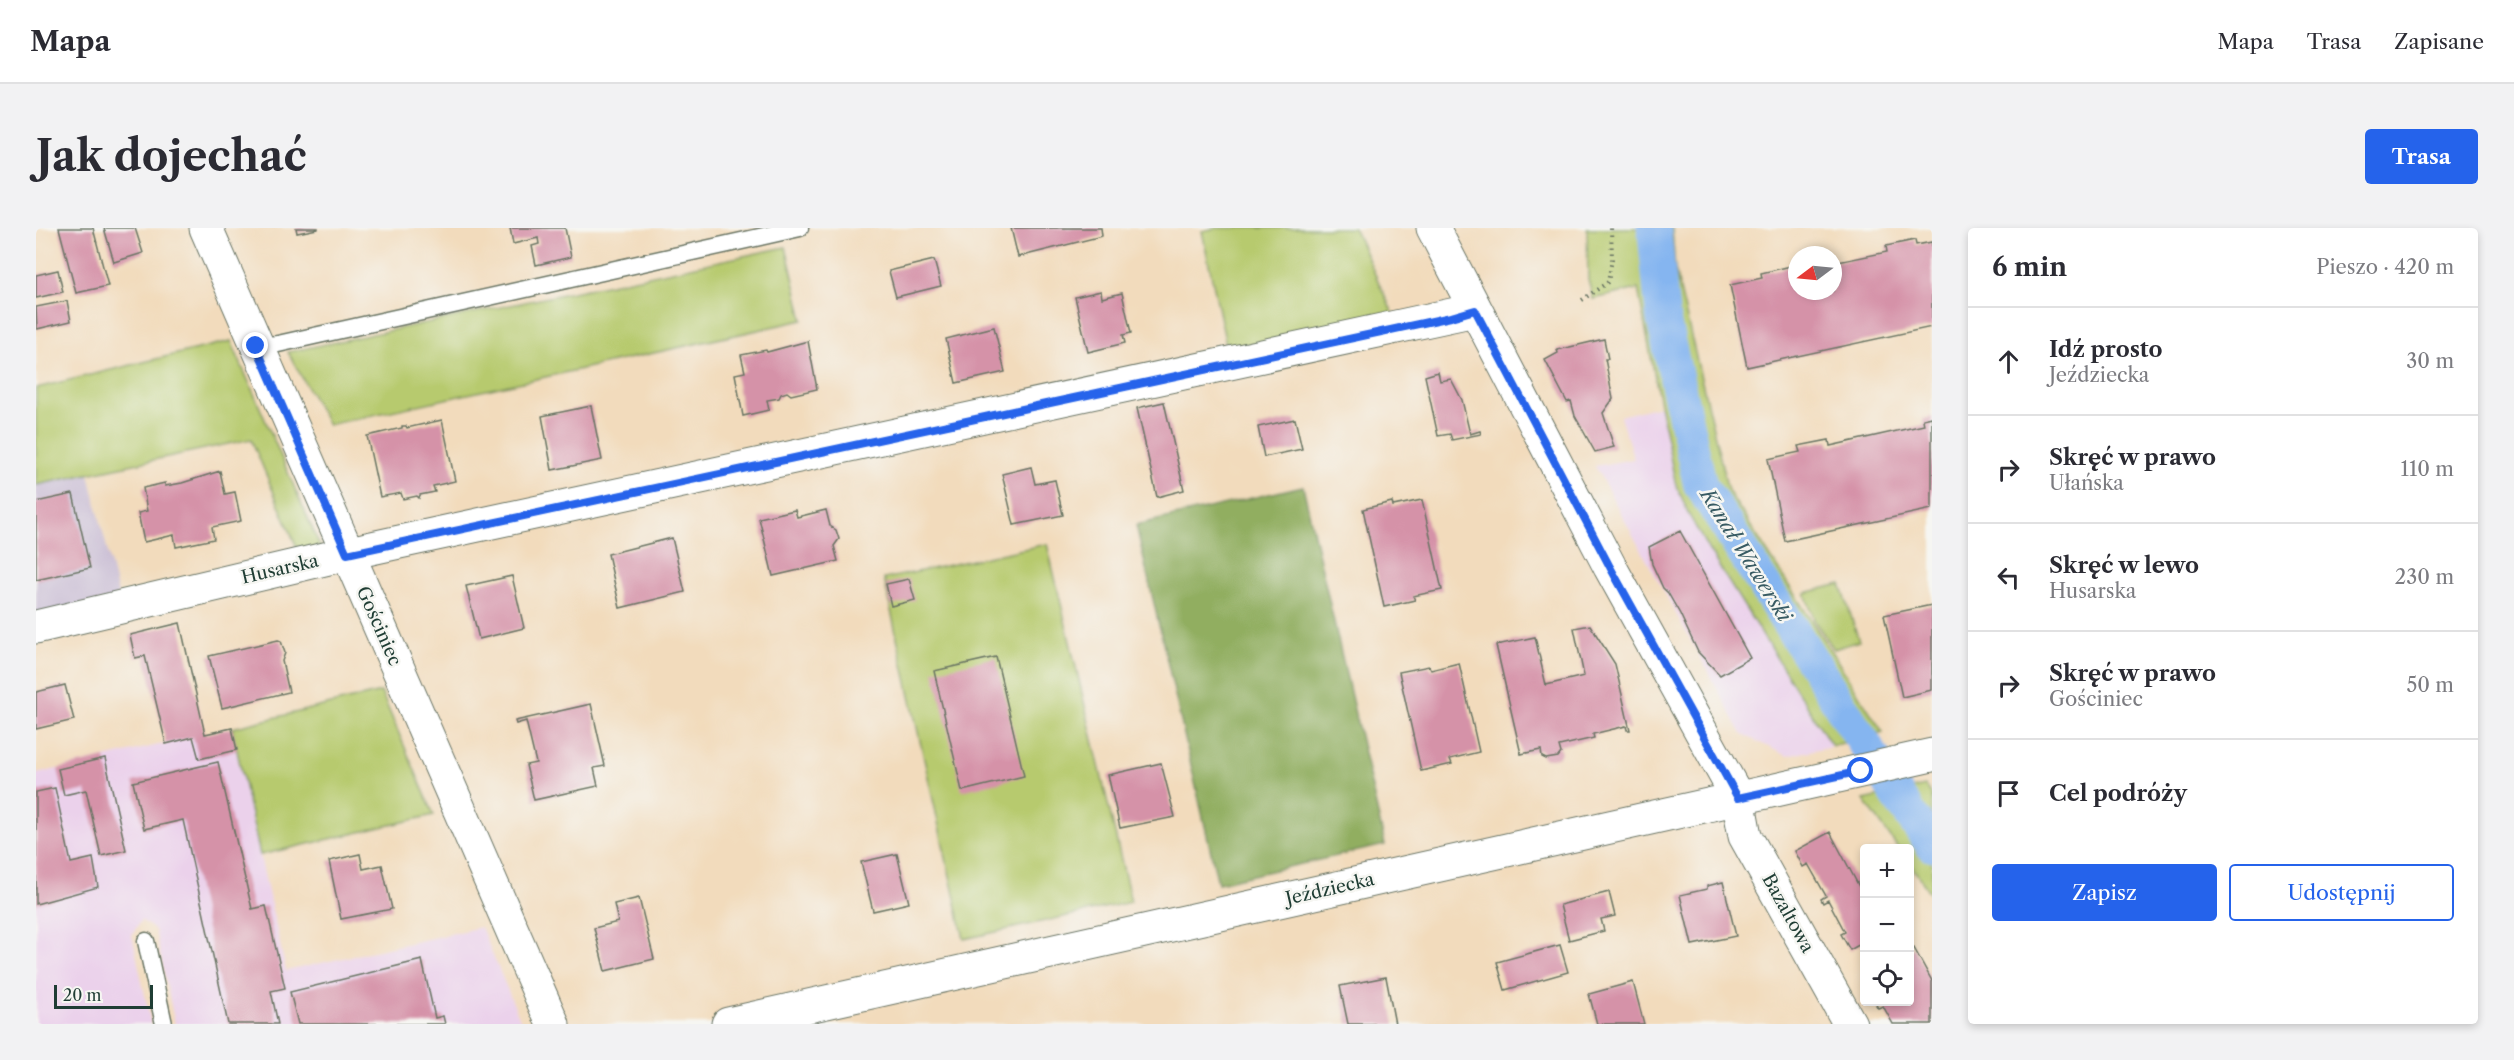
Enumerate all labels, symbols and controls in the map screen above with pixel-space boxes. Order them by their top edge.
text: Mapa [30,24,111,58]
text: Mapa [2218,29,2274,54]
text: Trasa [2307,29,2361,54]
text: Zapisane [2394,29,2484,54]
button: Trasa [2365,129,2478,184]
text: Jak dojechać [36,130,307,182]
north arrow [1788,246,1842,300]
text: 6 min [1992,251,2067,283]
text: Pieszo · 420 m [2316,255,2454,279]
route end [242,332,268,358]
text: Idź prosto [2049,336,2163,363]
icon: ahead [1992,345,2025,378]
text: 30 m [2406,349,2454,373]
text: Jeździecka [2049,363,2149,387]
text: Skręć w prawo [2049,444,2216,471]
icon: right [1992,453,2025,486]
text: 110 m [2401,457,2454,481]
text: Ułańska [2049,471,2124,495]
water label: Kanał Wawerski [1694,482,1798,628]
street label: Husarska [239,549,321,589]
text: Skręć w lewo [2049,552,2199,579]
icon: left [1992,561,2025,594]
text: 230 m [2395,565,2454,589]
text: Husarska [2049,579,2136,603]
street label: Gościniec [352,583,406,669]
text: Skręć w prawo [2049,660,2216,687]
icon: right [1992,669,2025,702]
text: 50 m [2407,673,2454,697]
text: Gościniec [2049,687,2143,711]
route start [1847,757,1873,783]
icon: arrive [1992,777,2025,810]
text: Cel podróży [2049,780,2187,807]
map controls [1860,844,1914,1006]
button: + [1860,844,1914,898]
button: Zapisz [1992,864,2217,921]
button: Udostępnij [2229,864,2454,921]
street label: Jeździecka [1281,868,1377,911]
street label: Bazaltowa [1757,870,1819,957]
button: − [1860,898,1914,952]
button: locate [1860,952,1914,1006]
scale bar [54,982,153,1010]
text: 20 m [63,985,102,1005]

